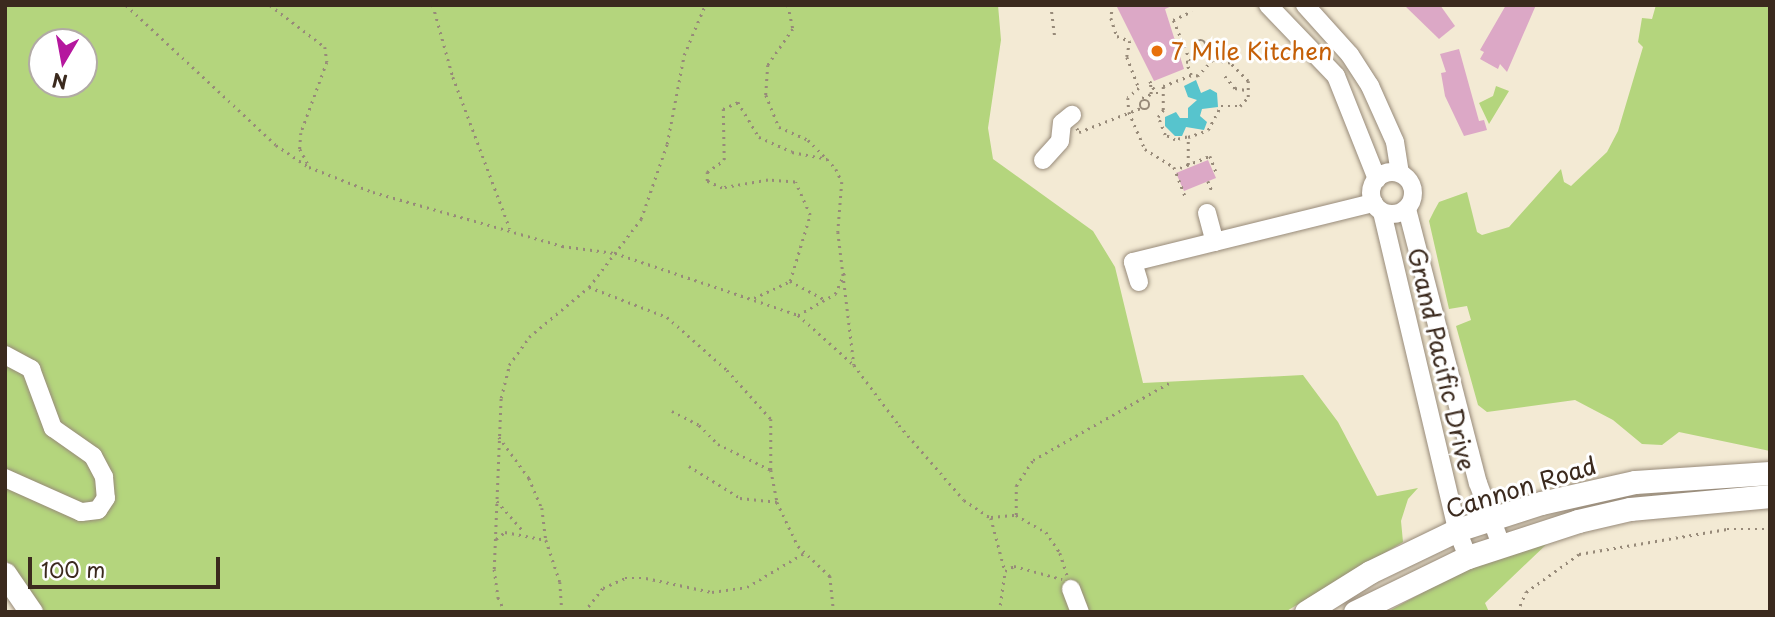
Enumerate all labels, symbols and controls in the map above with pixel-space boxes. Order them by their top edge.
north arrow [28,28,98,98]
place label: 7 Mile Kitchen [1171,37,1335,65]
marker: 7 Mile Kitchen [1149,43,1165,59]
text: N [50,67,70,97]
street label: Grand Pacific Drive [1402,245,1482,473]
street label: Cannon Road [1442,450,1600,524]
scale bar [32,544,224,588]
text: 100 m [41,553,105,585]

